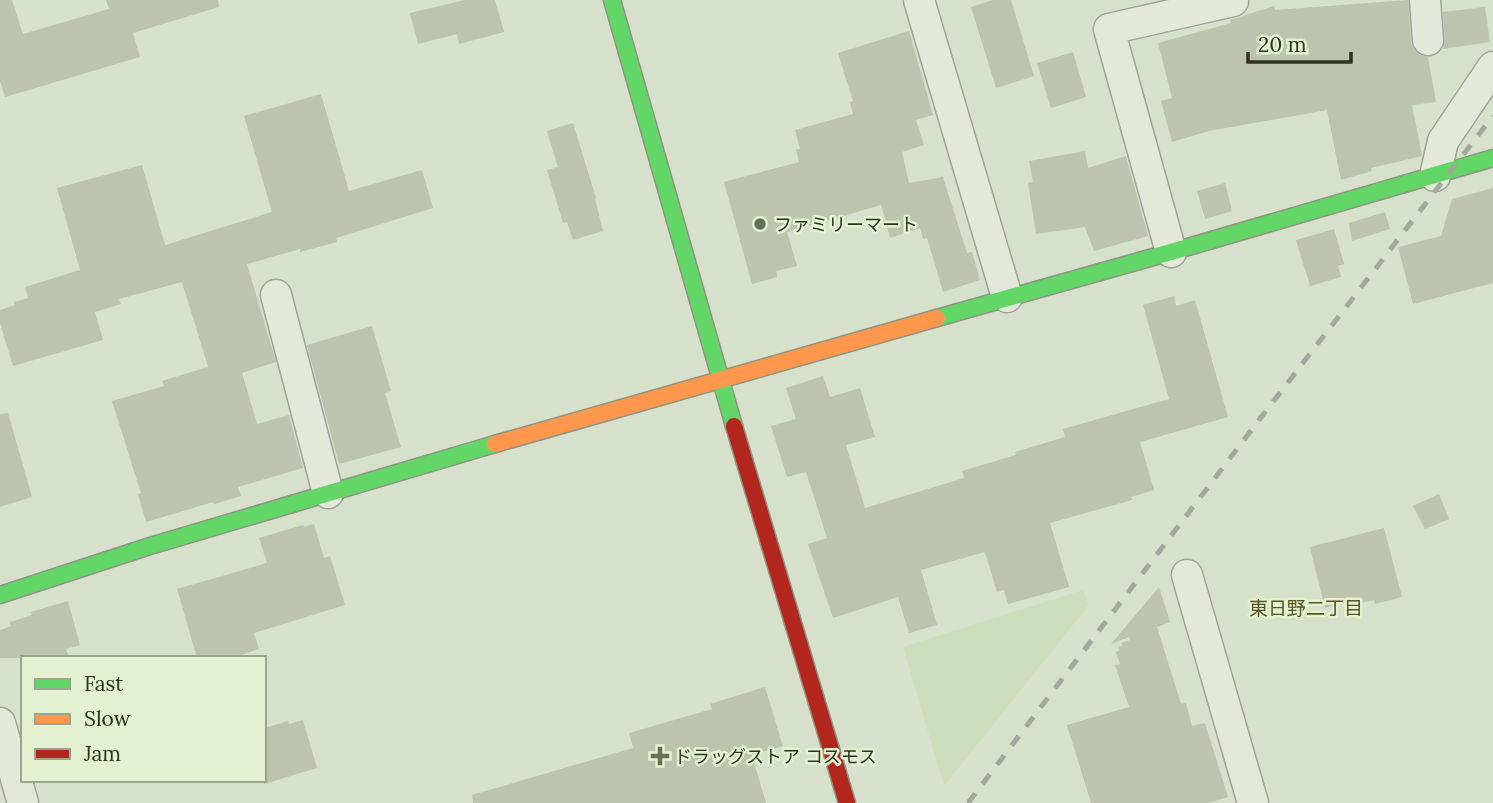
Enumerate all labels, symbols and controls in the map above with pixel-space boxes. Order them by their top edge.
scale bar [1248,21,1351,65]
text: 20 m [1258,31,1307,58]
place label: ファミリーマート [774,213,918,236]
marker: ファミリーマート [752,216,768,232]
district label: 東日野二丁目 [1249,596,1363,620]
legend [21,656,266,782]
text: Fast [84,670,124,697]
text: Slow [84,705,131,732]
text: Jam [83,740,121,767]
place label: ドラッグストア コスモス [674,745,877,768]
marker: ドラッグストア コスモス [652,748,668,764]

